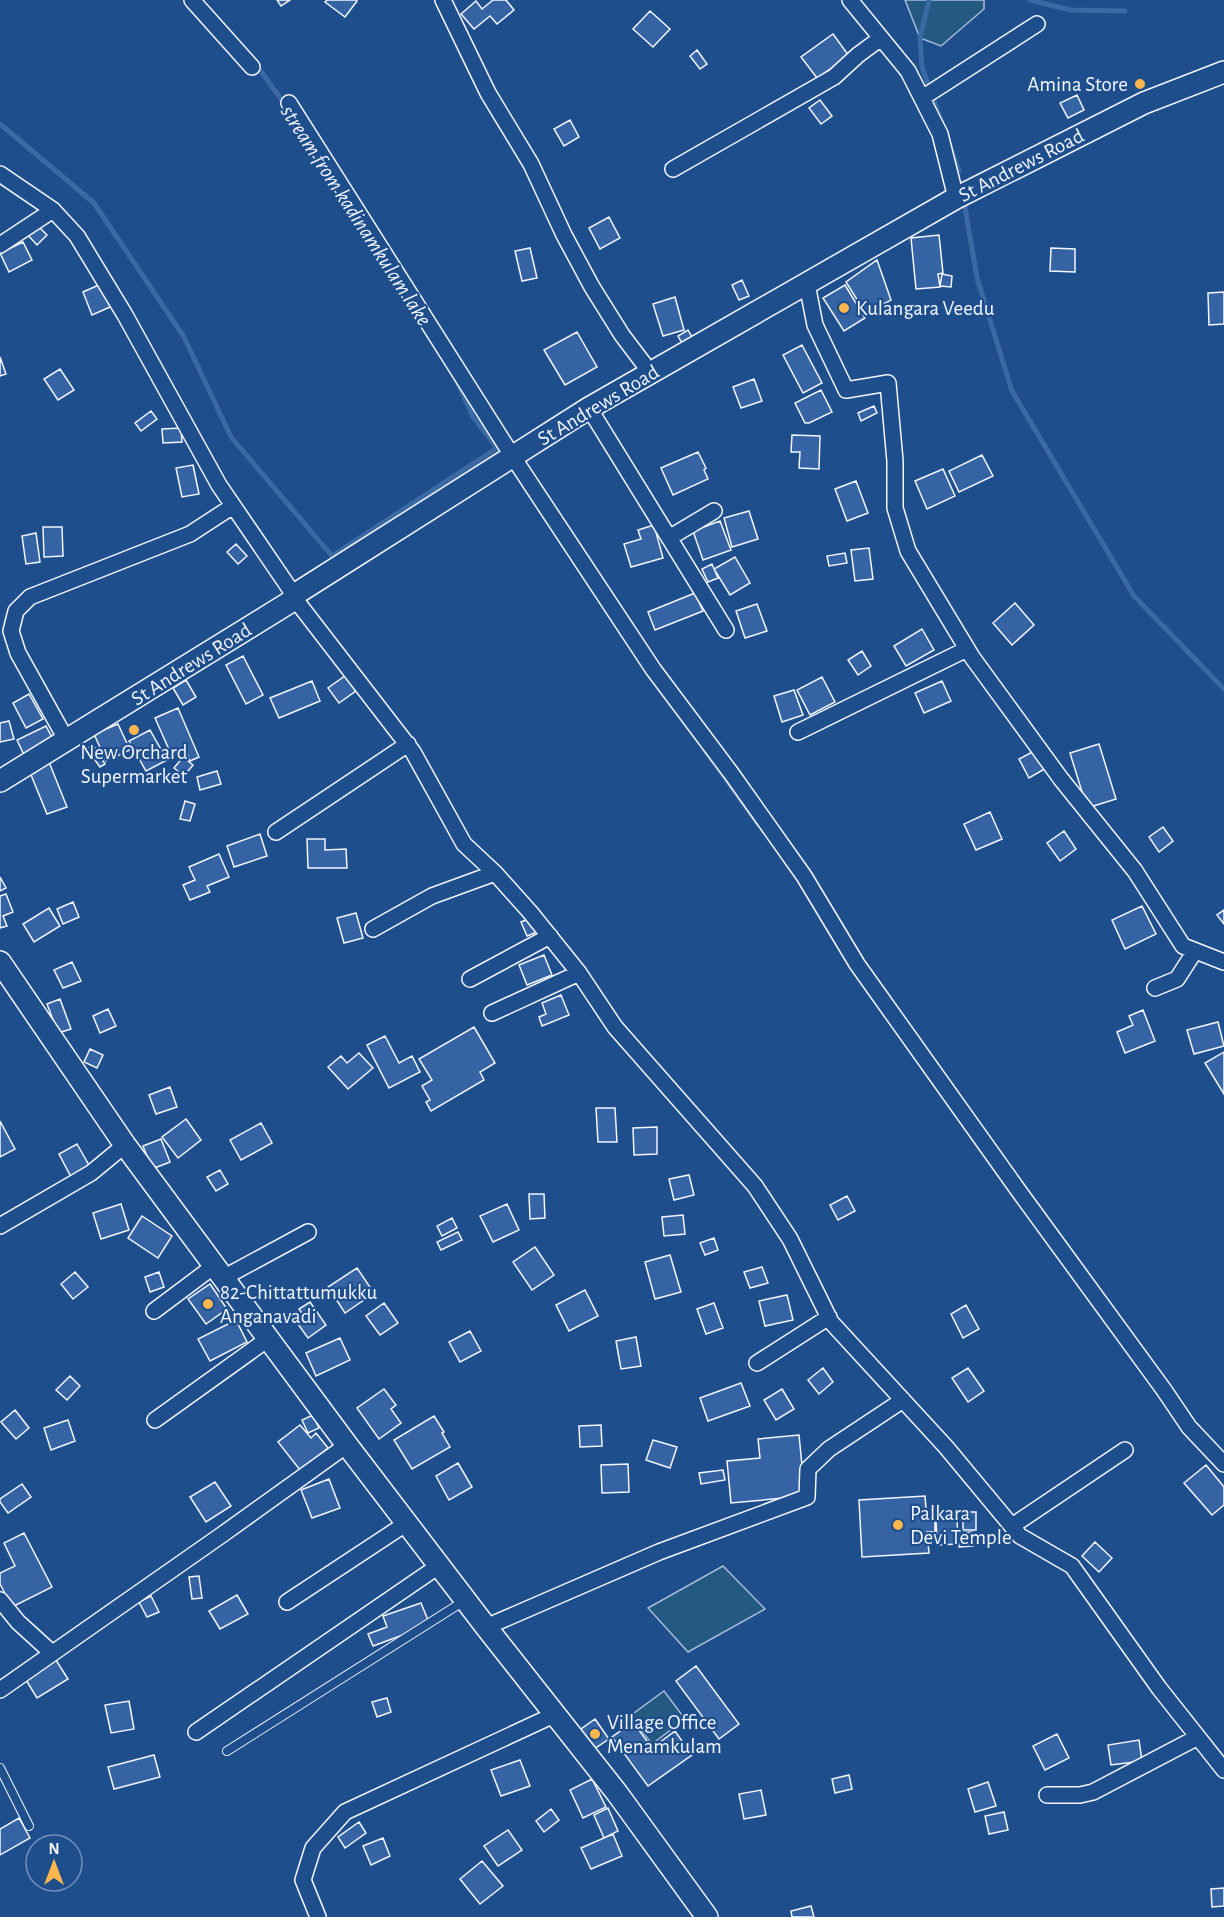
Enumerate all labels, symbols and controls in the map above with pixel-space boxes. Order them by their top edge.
place label: Amina Store [1027,74,1128,95]
marker: Amina Store [1133,77,1147,91]
water label: stream from kadinamkulam lake [276,101,436,330]
street label: St Andrews Road [955,125,1087,206]
place label: Kulangara Veedu [856,298,995,319]
marker: Kulangara Veedu [837,301,851,315]
street label: St Andrews Road [534,361,663,450]
street label: St Andrews Road [127,619,255,710]
marker: New Orchard Supermarket [127,723,141,737]
place label: New Orchard Supermarket [80,742,188,787]
place label: 82-Chittattumukku Anganavadi [220,1282,378,1327]
marker: 82-Chittattumukku Anganavadi [201,1297,215,1311]
place label: Palkara Devi Temple [910,1503,1012,1548]
marker: Palkara Devi Temple [891,1518,905,1532]
place label: Village Office Menamkulam [607,1712,722,1757]
marker: Village Office Menamkulam [588,1727,602,1741]
north arrow [24,1833,84,1893]
text: N [48,1841,60,1857]

